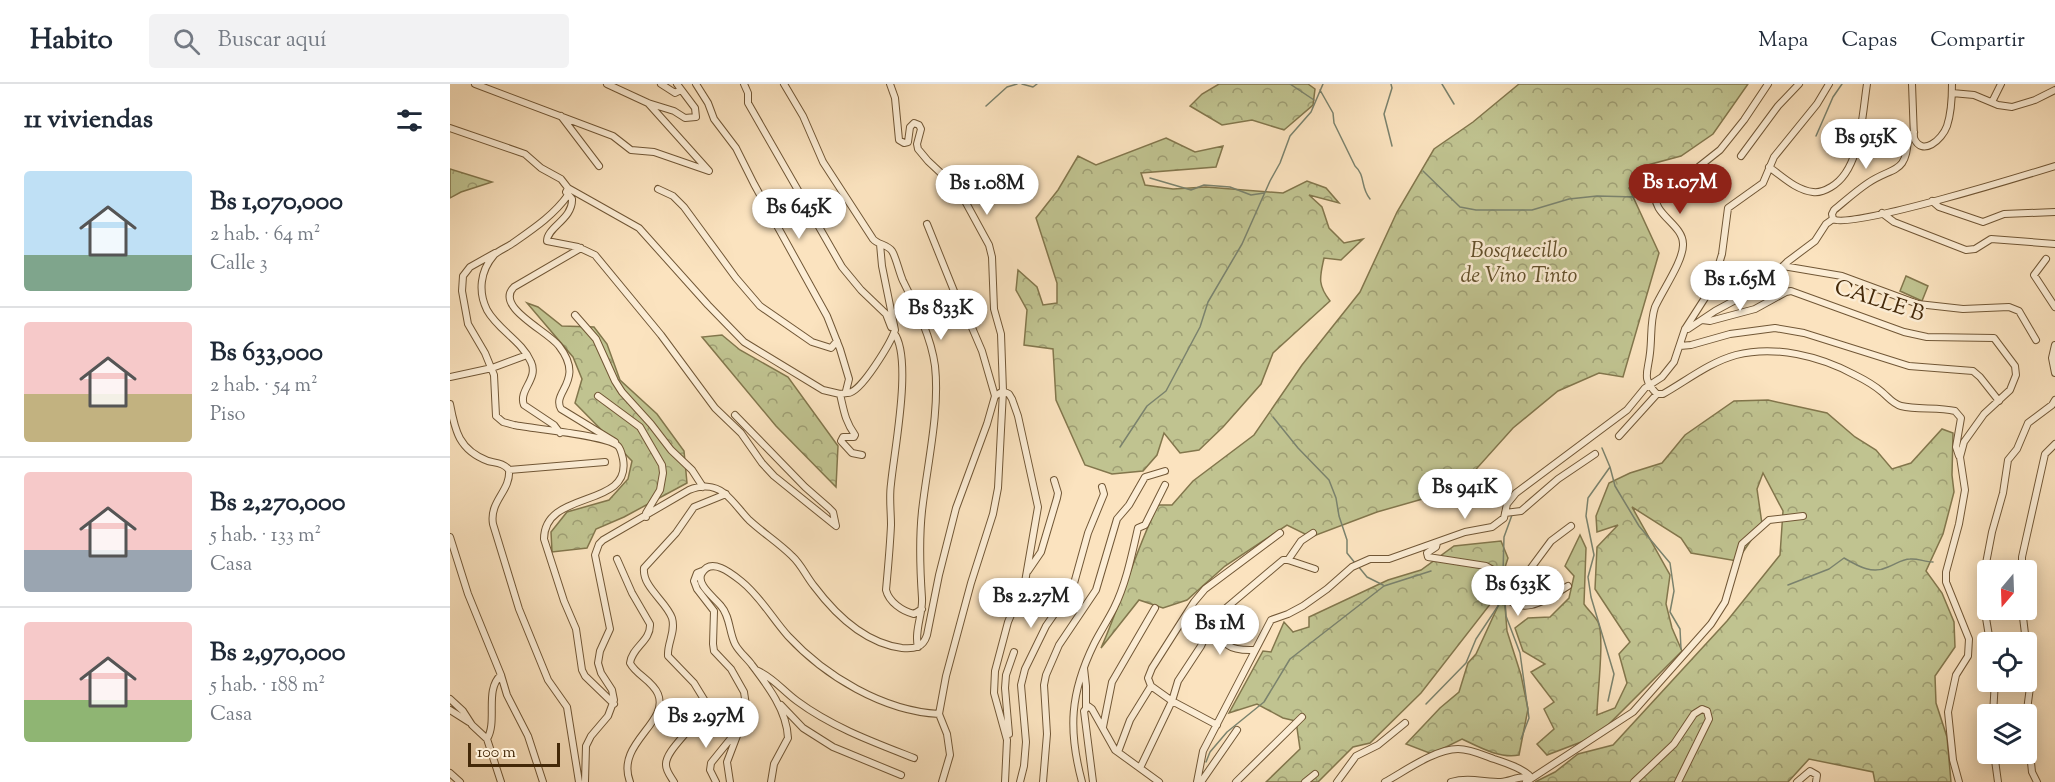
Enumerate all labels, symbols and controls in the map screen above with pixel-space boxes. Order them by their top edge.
search box [149,14,569,68]
text: Habito [30,21,113,61]
icon: search [170,25,203,58]
text: Buscar aquí [218,25,327,57]
text: Mapa [1758,26,1808,56]
text: Capas [1841,26,1897,56]
text: Compartir [1930,26,2025,56]
text: 11 viviendas [24,102,153,139]
icon: filters [393,104,426,137]
pin: Bs 915K [1811,119,1921,170]
text: Bs 915K [1835,124,1897,153]
pin: Bs 1.07M [1618,164,1742,215]
pin: Bs 1.08M [925,165,1049,216]
text: Bs 1.07M [1643,169,1717,198]
text: Bs 1.08M [950,170,1024,199]
text: Bs 1,070,000 [210,184,343,221]
pin: Bs 645K [744,189,854,240]
text: Bs 645K [766,194,832,223]
icon: home [72,195,144,267]
text: 2 hab. · 64 m² [210,221,321,250]
park label: Bosquecillo de Vino Tinto [1461,236,1578,293]
text: Calle 3 [210,250,268,279]
pin: Bs 1.65M [1678,261,1802,312]
text: Bs 1.65M [1704,266,1776,295]
street label: CALLE B [1830,272,1928,332]
pin: Bs 833K [886,290,996,341]
text: Bs 833K [908,295,974,324]
text: Bs 633,000 [210,335,323,372]
icon: home [72,346,144,418]
text: 2 hab. · 54 m² [210,372,318,401]
text: Piso [210,401,245,430]
pin: Bs 941K [1410,469,1520,520]
text: Bs 941K [1432,474,1498,503]
text: Bs 2,270,000 [210,485,346,522]
icon: home [72,496,144,568]
text: 5 hab. · 133 m² [210,522,321,551]
text: Casa [210,551,252,580]
north arrow [1977,560,2037,620]
map controls [1977,560,2037,764]
pin: Bs 633K [1463,566,1573,617]
text: Bs 633K [1485,571,1551,600]
pin: Bs 2.27M [969,578,1093,629]
text: Bs 2.27M [993,583,1069,612]
pin: Bs 1M [1178,605,1262,656]
text: Bs 1M [1195,610,1245,639]
button: locate [1977,632,2037,692]
text: Bs 2,970,000 [210,635,346,672]
icon: home [72,646,144,718]
text: 5 hab. · 188 m² [210,672,325,701]
pin: Bs 2.97M [644,698,768,749]
text: Casa [210,701,252,730]
text: Bs 2.97M [668,703,744,732]
button: layers [1977,704,2037,764]
scale bar [468,740,560,768]
text: 100 m [477,742,516,765]

